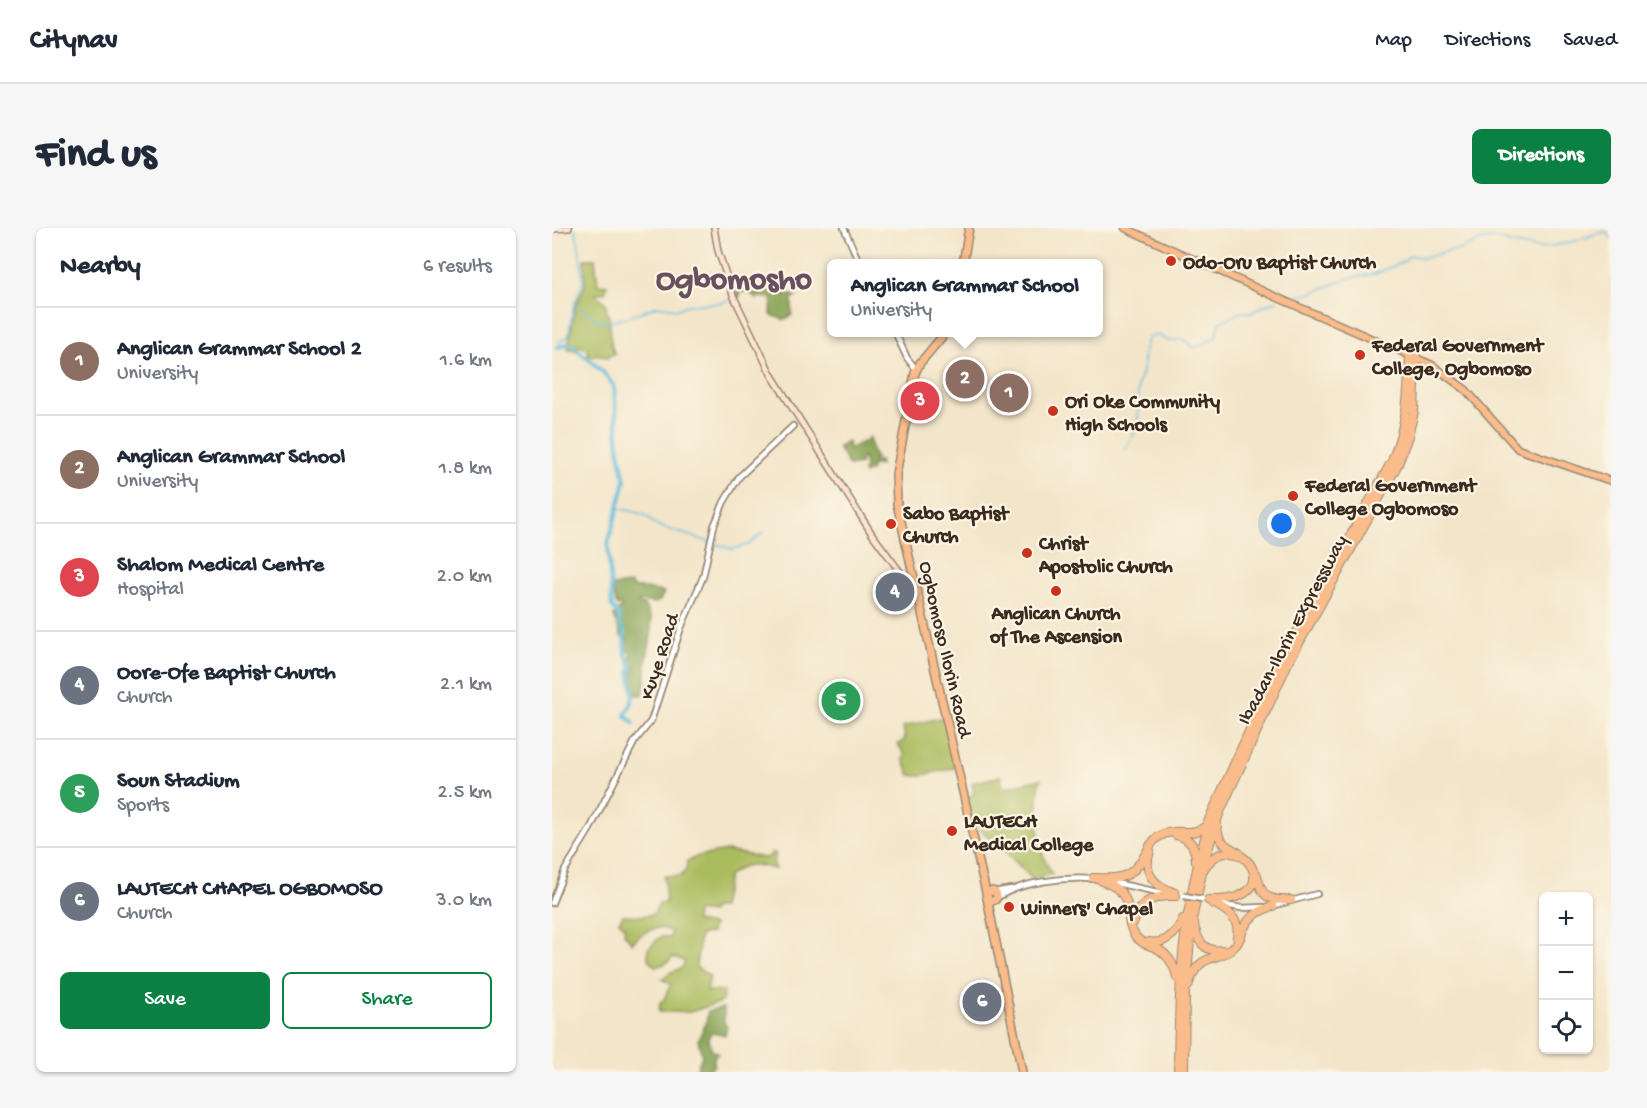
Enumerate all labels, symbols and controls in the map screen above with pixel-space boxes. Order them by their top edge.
text: Citynav [30,25,118,58]
text: Map [1375,29,1412,54]
text: Directions [1445,29,1530,54]
text: Saved [1563,29,1617,54]
button: Directions [1472,129,1611,184]
text: Find us [36,132,156,181]
text: Nearby [60,252,141,283]
place label: Odo-Oru Baptist Church [1183,253,1376,276]
marker: Odo-Oru Baptist Church [1164,254,1178,268]
text: 6 results [423,256,492,279]
popup [827,259,1103,337]
district label: Ogbomosho [656,263,812,301]
text: Anglican Grammar School [851,274,1079,300]
text: University [851,300,932,323]
place label: Federal Government College, Ogbomoso [1371,336,1545,382]
text: Anglican Grammar School 2 [117,337,361,363]
marker: Federal Government College, Ogbomoso [1353,348,1367,362]
text: 1 [75,350,84,373]
text: 1.6 km [440,350,492,373]
pin: 2 [946,356,984,402]
text: University [117,363,198,386]
pin: 1 [990,370,1028,416]
pin: 3 [900,378,940,423]
place label: Ori Oke Community High Schools [1065,392,1220,438]
marker: Ori Oke Community High Schools [1046,404,1060,418]
text: Anglican Grammar School [117,445,345,471]
text: 2 [75,458,84,481]
text: 1.8 km [439,458,492,481]
text: University [117,471,198,494]
place label: Federal Government College Ogbomoso [1304,476,1478,522]
marker: Federal Government College Ogbomoso [1286,489,1300,503]
place label: Sabo Baptist Church [902,504,1010,550]
your location [1267,509,1296,538]
marker: Sabo Baptist Church [884,517,898,531]
street label: Ibadan-Ilorin Expressway [1234,532,1354,730]
place label: Christ Apostolic Church [1038,534,1173,580]
marker: Christ Apostolic Church [1020,546,1034,560]
text: Shalom Medical Centre [117,553,324,579]
street label: Ogbomoso Ilorin Road [912,559,976,742]
text: 3 [74,566,85,589]
text: 2.0 km [437,566,492,589]
pin: 4 [876,570,914,614]
text: Hospital [117,579,184,602]
marker: Anglican Church of The Ascension [1049,584,1063,598]
place label: Anglican Church of The Ascension [989,604,1123,650]
street label: Kuye Road [637,609,687,703]
text: Oore-Ofe Baptist Church [117,661,336,687]
text: 4 [75,674,84,697]
text: 2.1 km [440,674,492,697]
pin: 5 [822,678,860,724]
text: Church [117,687,173,710]
text: Soun Stadium [117,769,240,795]
text: 5 [74,782,85,805]
text: 2.5 km [438,782,492,805]
text: Sports [117,795,169,818]
place label: LAUTECH Medical College [964,812,1094,858]
marker: LAUTECH Medical College [945,824,959,838]
text: LAUTECH CHAPEL OGBOMOSO [117,877,383,903]
text: 6 [74,890,85,913]
text: 3.0 km [436,890,492,913]
map controls [1539,892,1593,1054]
button: + [1539,892,1593,946]
place label: Winners' Chapel [1020,899,1154,922]
marker: Winners' Chapel [1002,900,1016,914]
text: Church [117,903,173,926]
button: − [1539,946,1593,1000]
button: Save [60,972,270,1029]
button: Share [282,972,492,1029]
pin: 6 [962,980,1002,1024]
button: locate [1539,1000,1593,1054]

